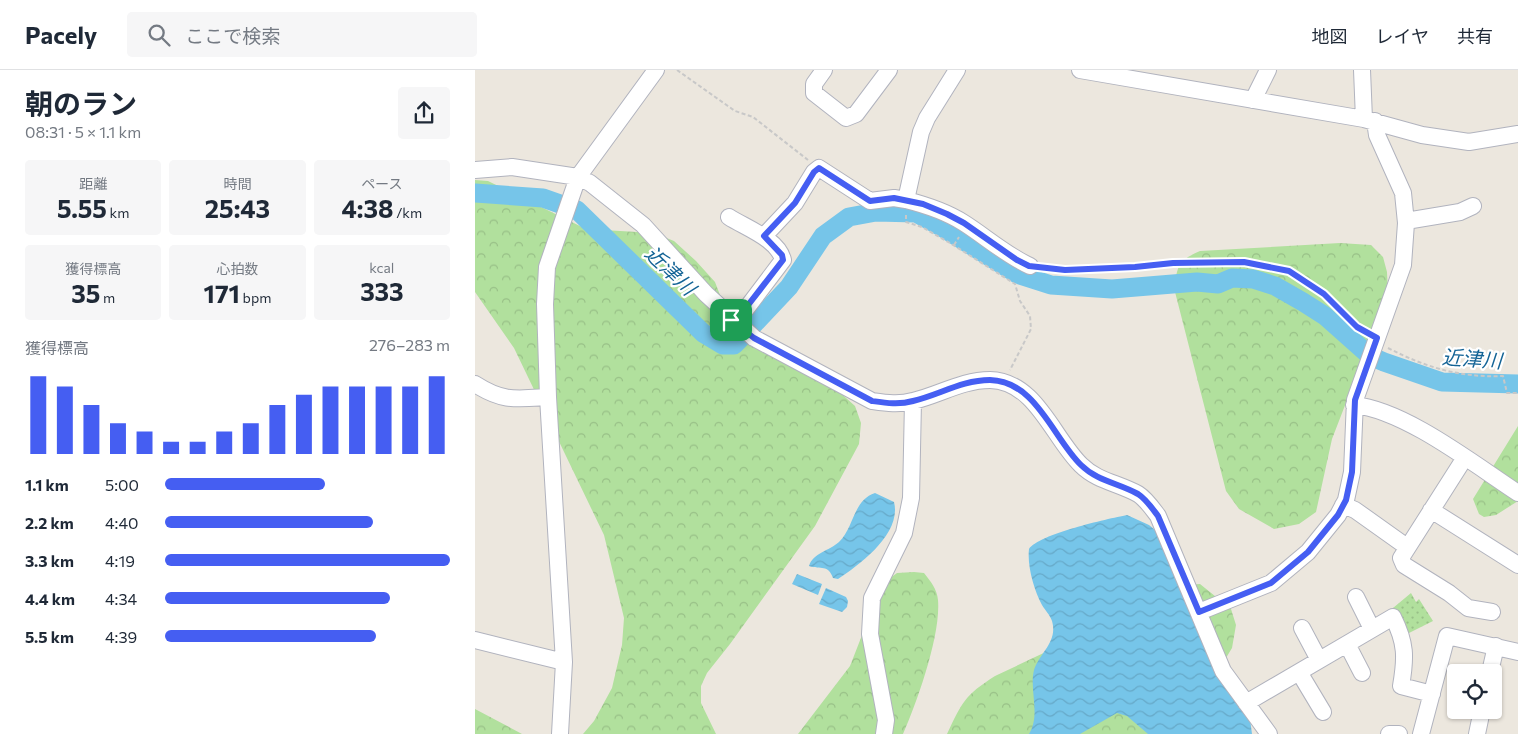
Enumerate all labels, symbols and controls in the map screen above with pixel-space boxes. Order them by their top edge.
search box [127,12,477,57]
text: Pacely [25,20,97,49]
icon: search [145,21,173,49]
text: ここで検索 [185,24,280,47]
text: 地図 [1312,25,1348,47]
text: レイヤ [1376,25,1429,47]
text: 共有 [1457,25,1493,47]
text: 朝のラン [25,86,137,120]
button: share [398,87,450,139]
text: 08:31 · 5 × 1.1 km [25,122,141,141]
text: 距離 [79,175,107,192]
text: 時間 [223,175,251,192]
text: ペース [361,175,402,192]
text: 5.55 [57,193,107,223]
text: 25:43 [205,193,270,223]
text: 4:38 [341,193,393,223]
text: km [107,204,129,221]
text: /km [393,204,422,221]
water label: 近津川 [641,241,702,301]
text: kcal [369,259,394,276]
text: 獲得標高 [65,260,121,277]
text: 心拍数 [216,260,258,277]
text: 333 [360,276,404,306]
text: 35 [71,278,100,308]
text: 171 [204,278,240,308]
text: m [100,289,115,306]
text: bpm [240,289,271,306]
pin [710,299,752,341]
icon: arrive [717,306,745,334]
text: 276–283 m [369,335,450,354]
text: 獲得標高 [25,338,89,357]
water label: 近津川 [1441,344,1505,372]
text: 1.1 km [25,475,69,494]
text: 5:00 [105,475,139,494]
text: 2.2 km [25,513,74,532]
text: 4:40 [105,513,138,532]
text: 3.3 km [25,551,74,570]
text: 4:19 [105,551,135,570]
text: 4.4 km [25,589,75,608]
text: 4:34 [105,589,137,608]
text: 5.5 km [25,627,74,646]
text: 4:39 [105,627,137,646]
map controls [1447,664,1502,719]
button: locate [1447,664,1502,719]

